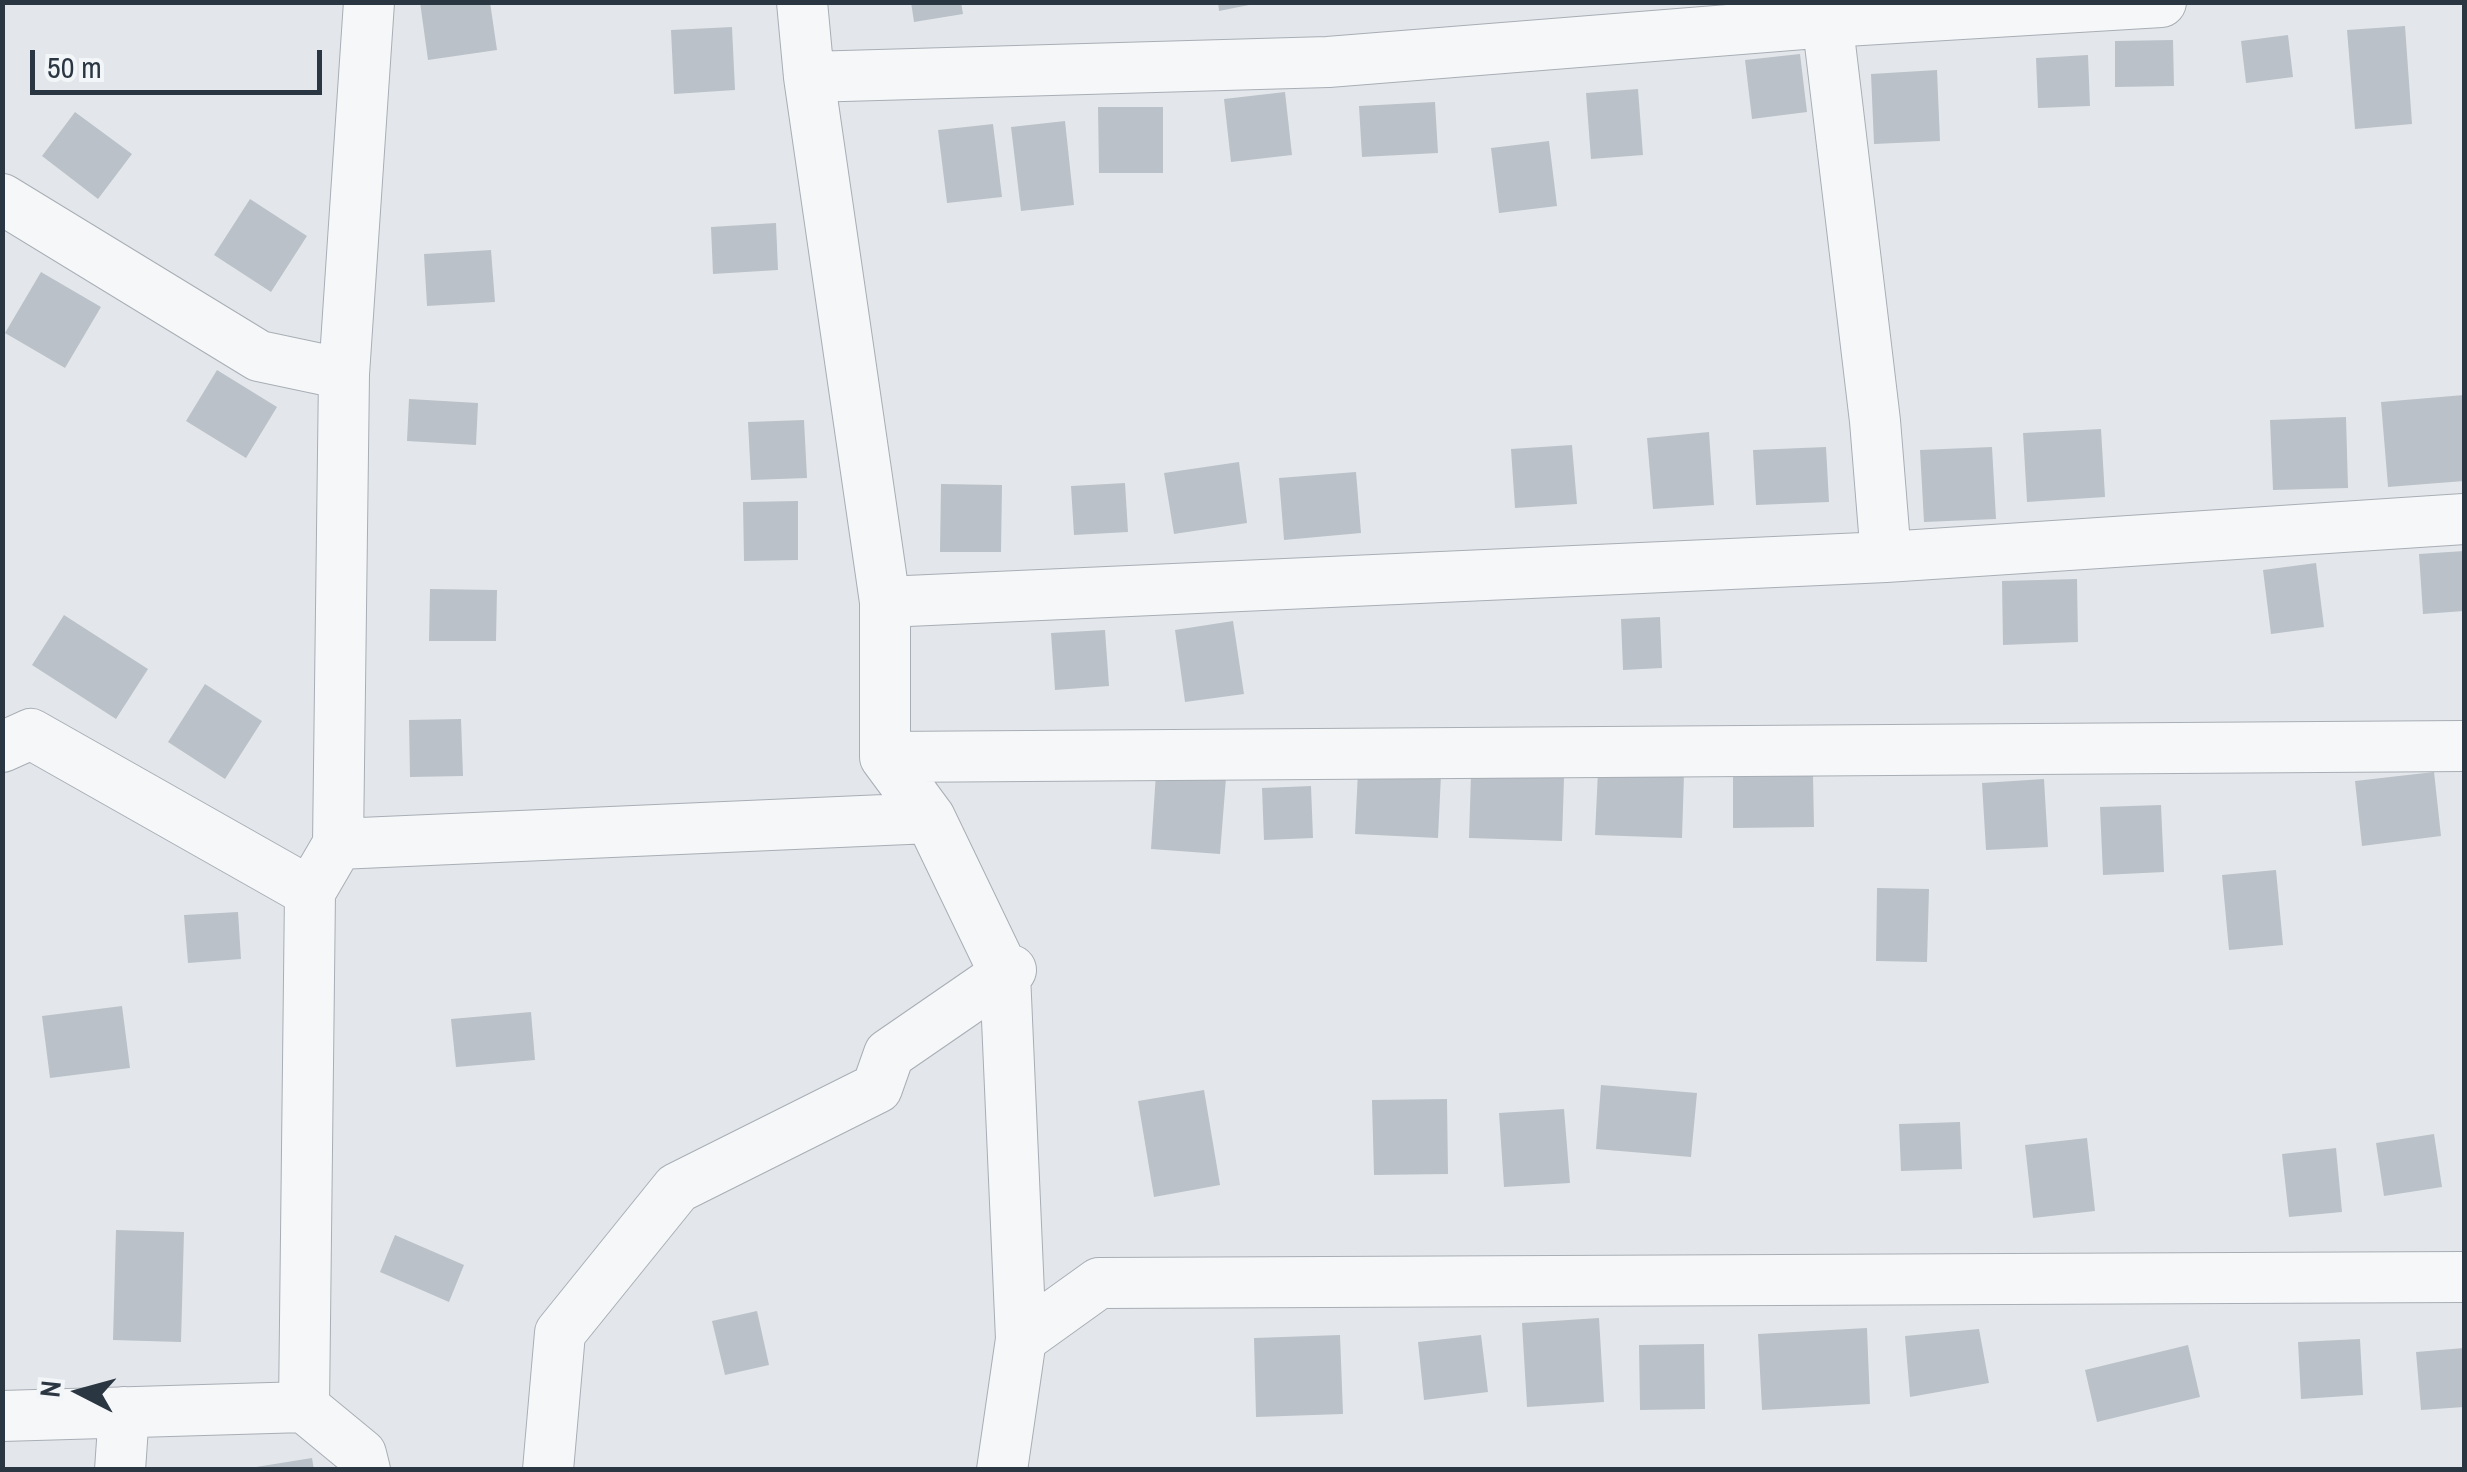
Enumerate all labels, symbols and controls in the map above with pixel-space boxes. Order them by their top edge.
scale bar [35,30,328,92]
text: 50 m [47,47,102,87]
north arrow [30,1342,130,1442]
text: N [30,1379,70,1399]

